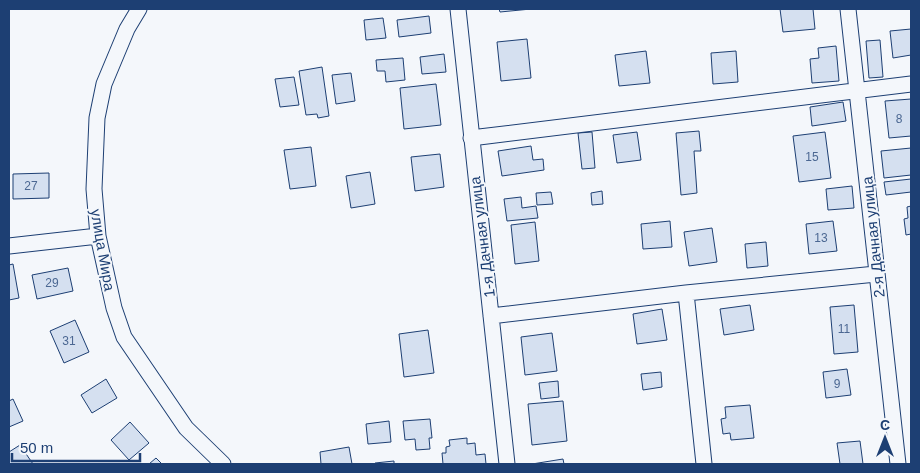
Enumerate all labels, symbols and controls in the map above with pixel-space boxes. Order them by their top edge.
house number: 8 [896,112,903,126]
house number: 15 [805,150,819,164]
street label: 1-я Дачная улица [466,175,498,298]
street label: 2-я Дачная улица [858,175,888,298]
house number: 27 [24,179,38,193]
street label: улица Мира [87,208,119,293]
house number: 13 [814,231,828,245]
house number: 29 [45,276,59,290]
house number: 11 [838,322,851,336]
house number: 31 [62,334,76,348]
house number: 9 [834,377,841,391]
north arrow [860,413,910,463]
text: С [880,417,890,433]
scale bar [12,430,140,462]
text: 50 m [20,439,53,456]

